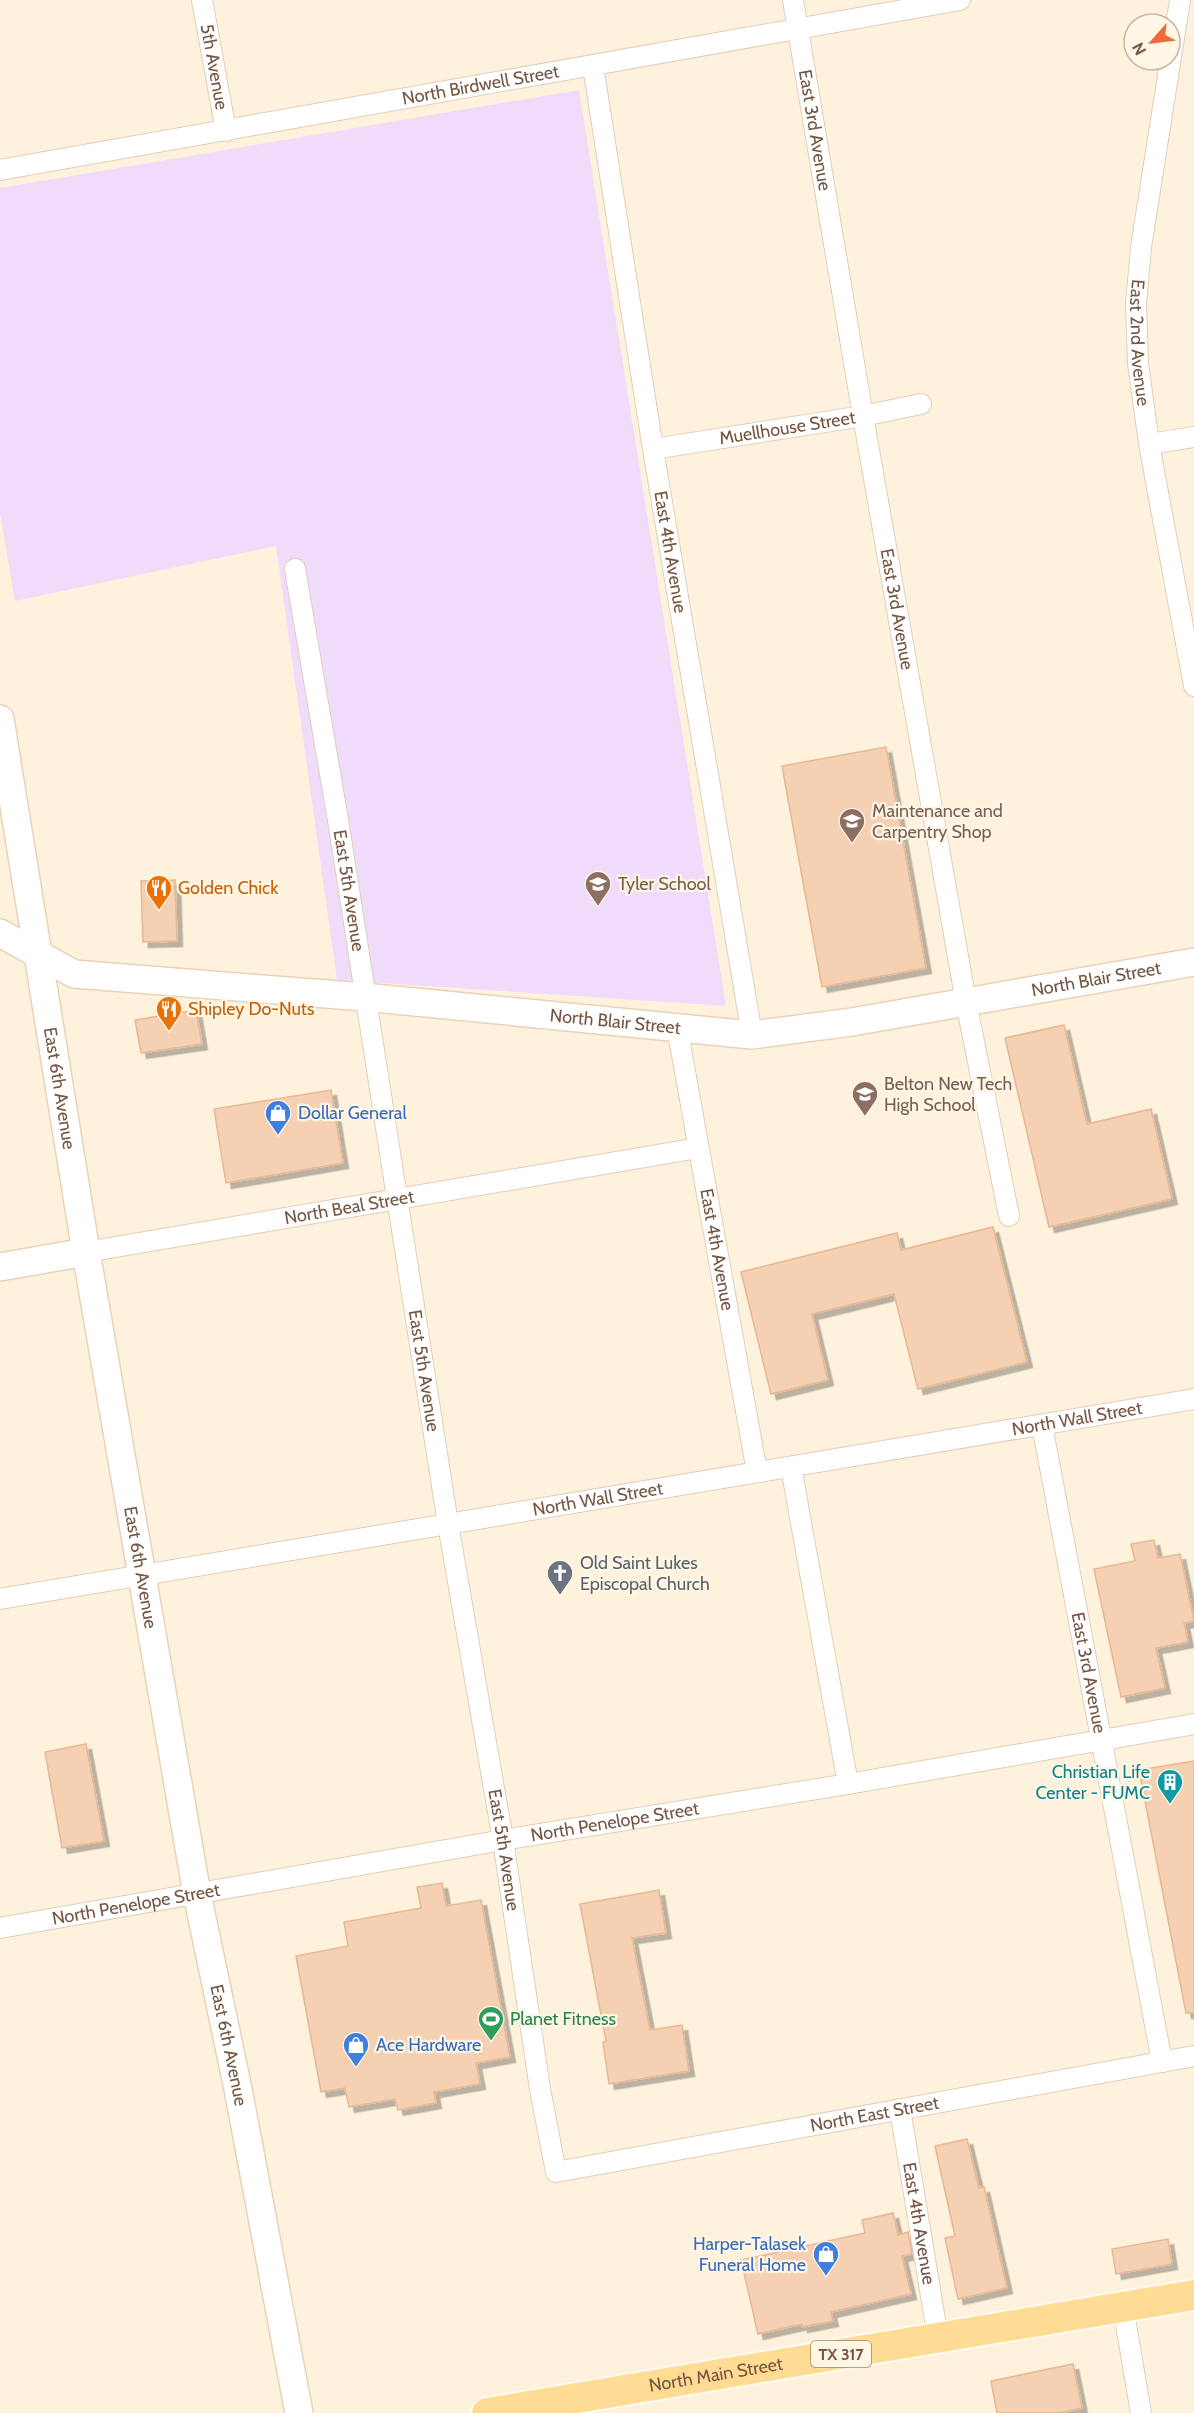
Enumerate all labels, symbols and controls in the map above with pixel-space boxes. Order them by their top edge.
north arrow [1122,12,1182,72]
street label: 5th Avenue [196,22,233,112]
text: N [1128,39,1150,58]
street label: North Birdwell Street [400,60,561,110]
street label: East 3rd Avenue [794,68,836,192]
street label: East 2nd Avenue [1125,278,1155,407]
street label: Muellhouse Street [718,406,857,449]
street label: East 4th Avenue [649,489,692,615]
street label: East 3rd Avenue [876,547,918,671]
place label: Maintenance and Carpentry Shop [872,800,1003,843]
school or university icon: Maintenance and Carpentry Shop [837,806,867,844]
street label: East 5th Avenue [329,828,369,953]
school or university icon: Tyler School [583,869,613,907]
restaurant icon: Golden Chick [144,873,174,911]
place label: Tyler School [618,873,712,895]
place label: Golden Chick [178,877,279,899]
street label: North Blair Street [1029,957,1163,1001]
restaurant icon: Shipley Do-Nuts [154,994,184,1032]
place label: Shipley Do-Nuts [188,998,314,1020]
street label: North Blair Street [549,1004,682,1039]
street label: East 6th Avenue [39,1026,80,1151]
place label: Belton New Tech High School [884,1073,1012,1116]
school or university icon: Belton New Tech High School [850,1079,880,1117]
shop icon: Dollar General [263,1098,293,1136]
place label: Dollar General [298,1102,407,1124]
street label: North Beal Street [283,1185,416,1229]
street label: East 4th Avenue [695,1187,739,1312]
street label: East 5th Avenue [404,1308,444,1433]
street label: North Wall Street [1010,1397,1144,1440]
street label: North Wall Street [531,1477,664,1521]
street label: East 6th Avenue [119,1505,162,1630]
place label: Old Saint Lukes Episcopal Church [580,1552,710,1595]
church icon: Old Saint Lukes Episcopal Church [545,1558,575,1596]
street label: East 3rd Avenue [1066,1610,1111,1735]
place label: Christian Life Center - FUMC [1035,1761,1150,1804]
building icon: Christian Life Center - FUMC [1155,1767,1185,1805]
street label: East 5th Avenue [483,1787,524,1912]
street label: North Penelope Street [529,1797,701,1846]
street label: North Penelope Street [50,1879,222,1930]
street label: East 6th Avenue [205,1983,252,2108]
sports icon: Planet Fitness [476,2004,506,2042]
place label: Planet Fitness [510,2008,616,2030]
shop icon: Ace Hardware [341,2030,371,2068]
place label: Ace Hardware [376,2034,481,2056]
street label: North East Street [808,2092,941,2137]
street label: East 4th Avenue [898,2161,940,2286]
place label: Harper-Talasek Funeral Home [693,2233,807,2276]
shop icon: Harper-Talasek Funeral Home [811,2239,841,2277]
road number: TX 317 [811,2341,871,2367]
street label: North Main Street [647,2353,784,2397]

